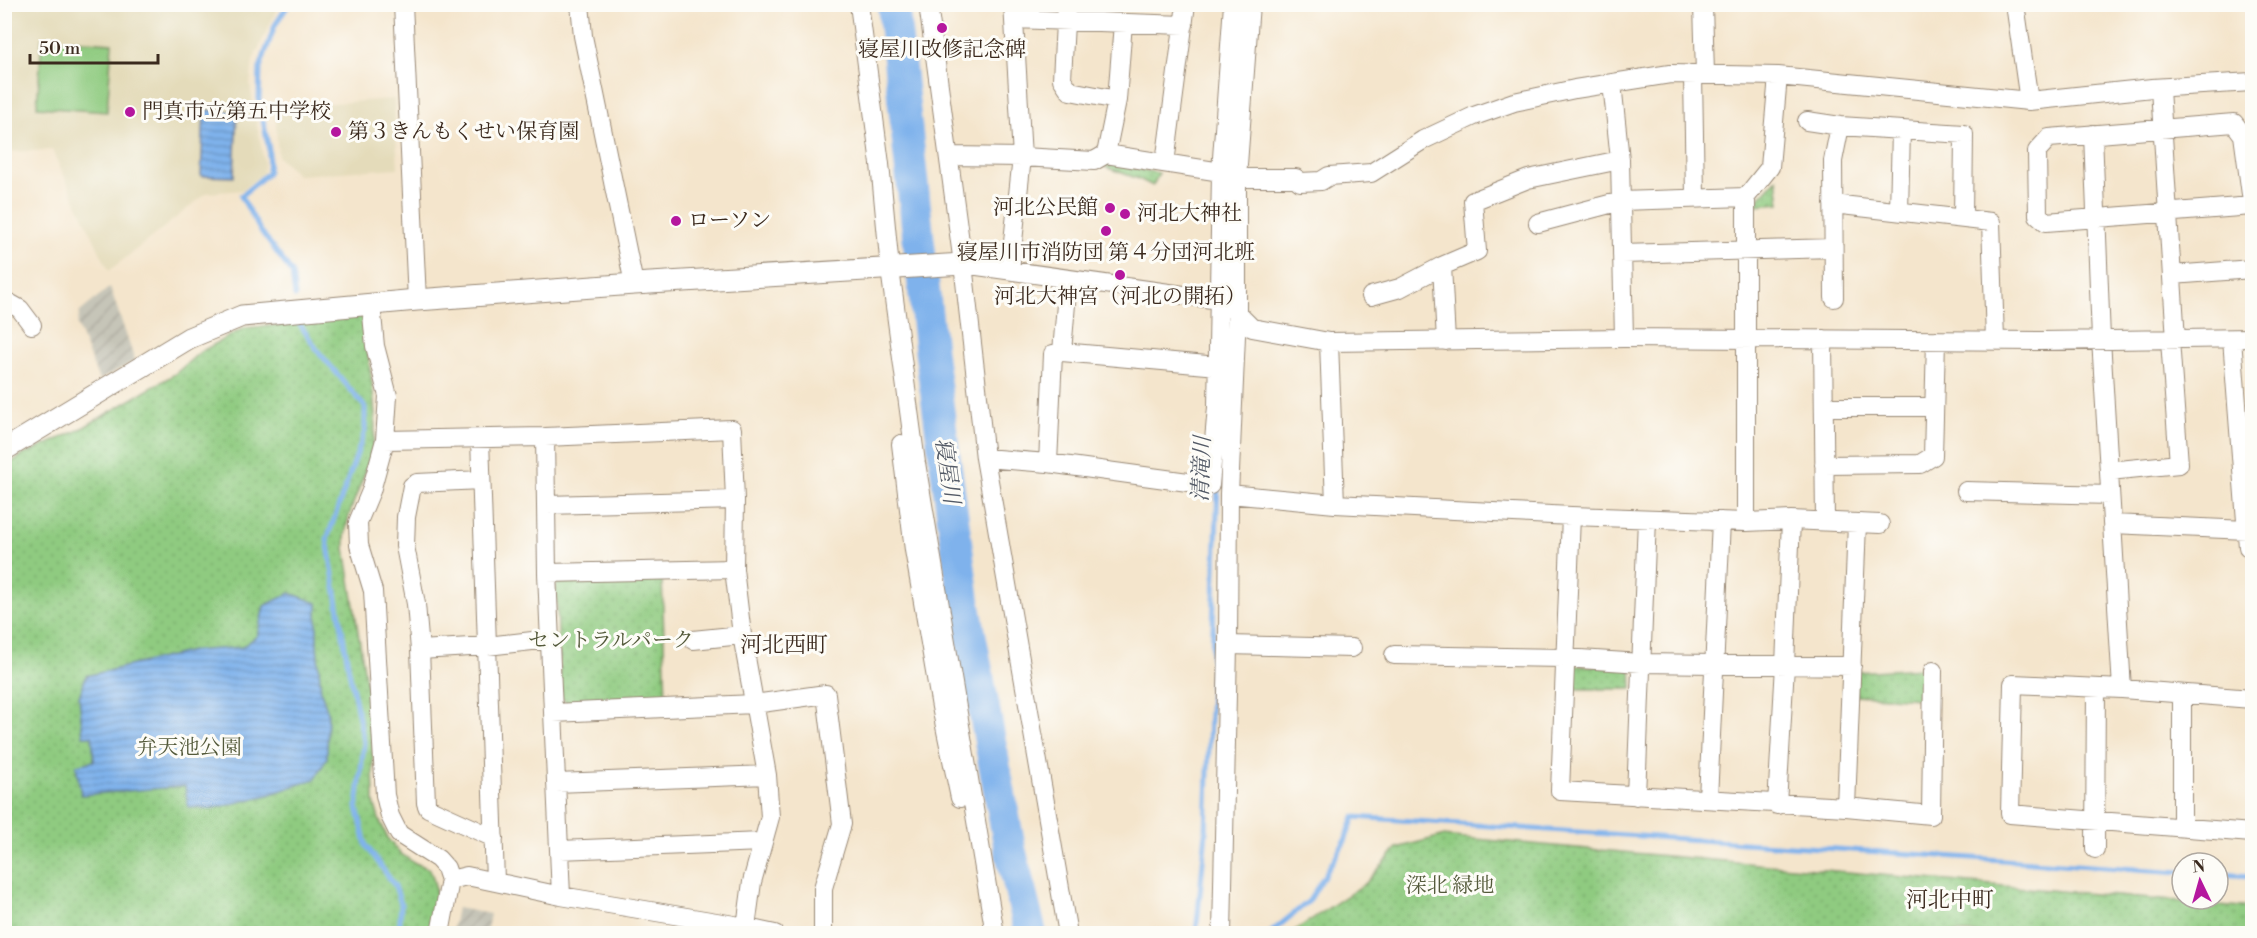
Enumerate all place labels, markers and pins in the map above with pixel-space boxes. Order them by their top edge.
marker: 寝屋川改修記念碑 [935,21,949,35]
place label: 寝屋川改修記念碑 [858,37,1026,63]
place label: 門真市立第五中学校 [142,99,331,125]
marker: 門真市立第五中学校 [123,105,137,119]
place label: 第３きんもくせい保育園 [348,119,579,145]
marker: 第３きんもくせい保育園 [329,125,343,139]
place label: 河北公民館 [993,195,1098,221]
marker: 河北公民館 [1103,201,1117,215]
place label: 河北大神社 [1137,201,1242,227]
marker: 河北大神社 [1118,207,1132,221]
place label: ローソン [688,208,771,234]
marker: ローソン [669,214,683,228]
marker: 寝屋川市消防団 第４分団河北班 [1099,224,1113,238]
place label: 寝屋川市消防団 第４分団河北班 [957,240,1255,266]
marker: 河北大神宮（河北の開拓） [1113,268,1127,282]
place label: 河北大神宮（河北の開拓） [994,284,1246,310]

